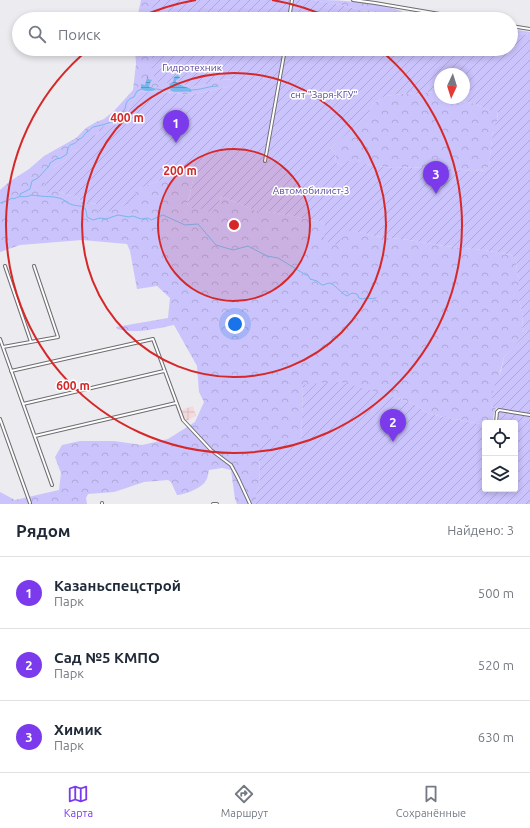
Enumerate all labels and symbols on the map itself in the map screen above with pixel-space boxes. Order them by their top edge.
park label: Гидротехник [162,62,222,73]
north arrow [434,68,470,104]
park label: снт "Заря-КГУ" [290,89,358,100]
pin: 1 [163,110,189,143]
text: 400 m [110,111,144,124]
pin: 3 [423,161,449,194]
text: 200 m [163,164,197,177]
park label: Автомобилист-3 [273,185,349,196]
centre of rings [227,218,241,232]
your location [225,314,245,334]
text: 600 m [56,379,90,392]
pin: 2 [380,409,406,442]

